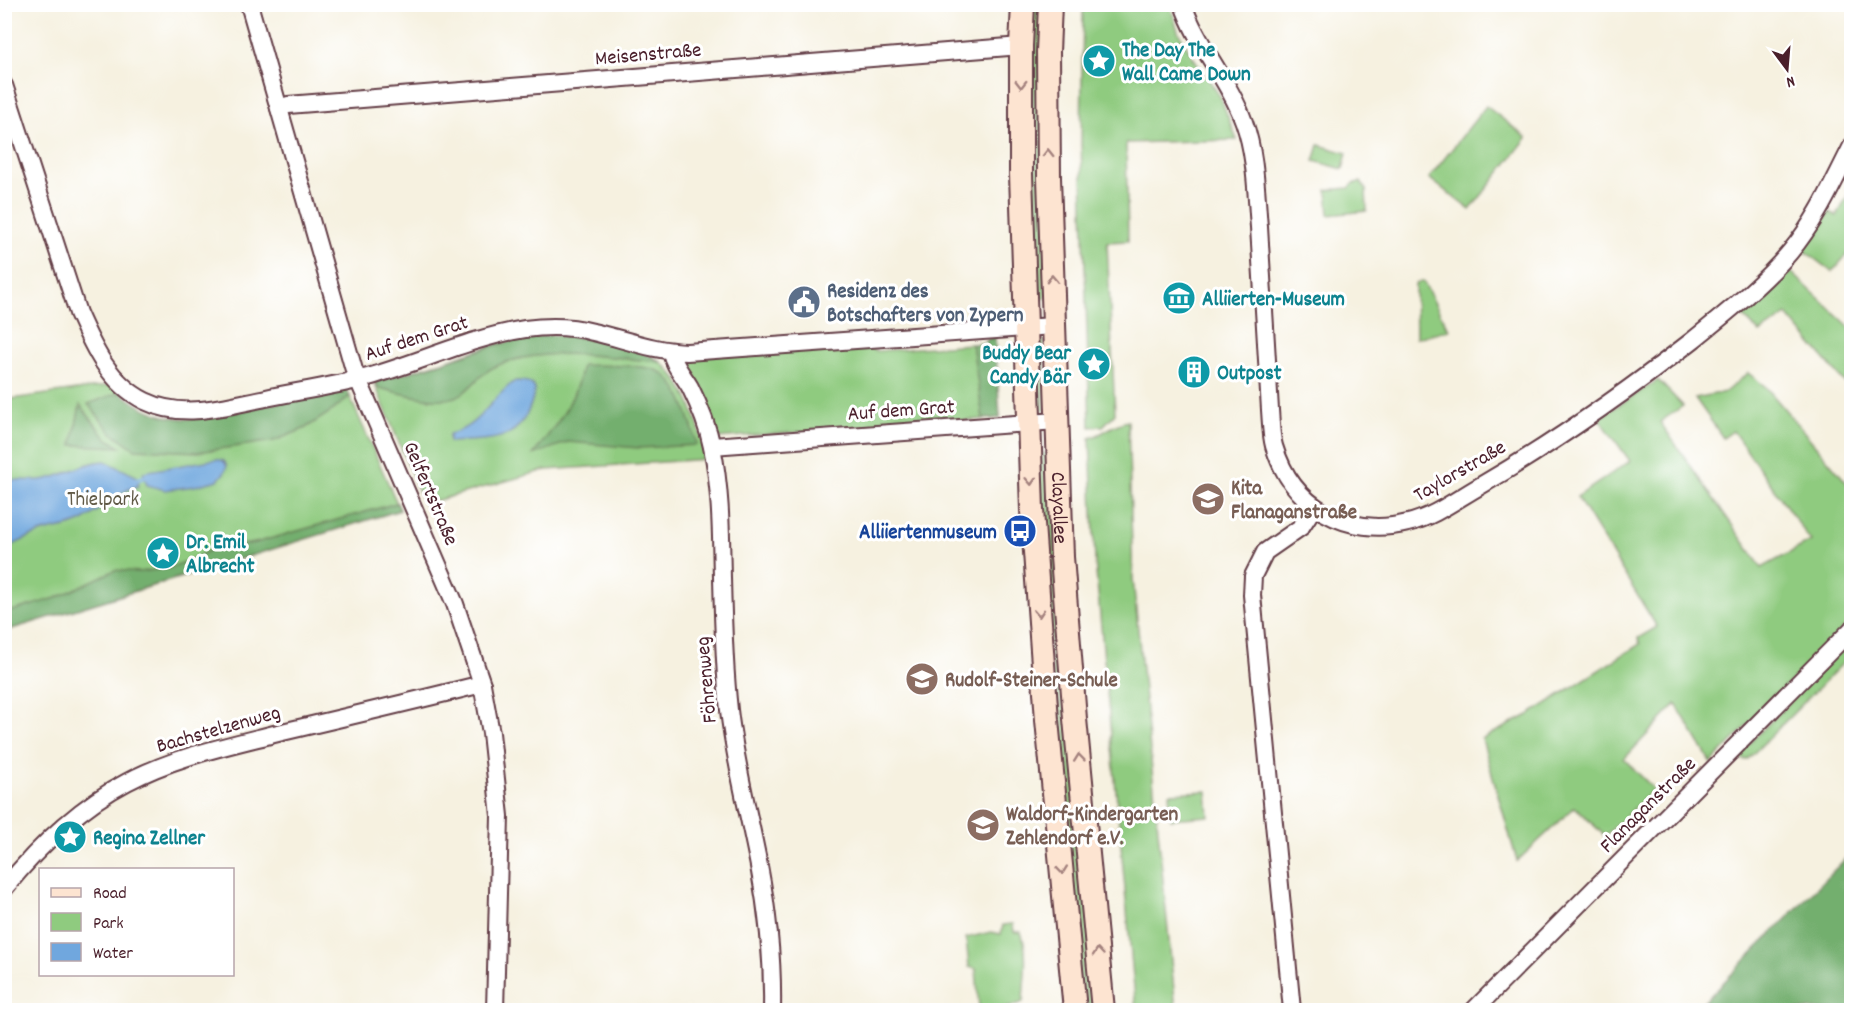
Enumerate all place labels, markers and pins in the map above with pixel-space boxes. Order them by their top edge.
place label: The Day The Wall Came Down [1122,37,1251,91]
place icon: The Day The Wall Came Down [1081,43,1117,79]
place label: Residenz des Botschafters von Zypern [827,278,1024,332]
museum icon: Alliierten-Museum [1161,280,1197,316]
public building icon: Residenz des Botschafters von Zypern [786,284,822,320]
place label: Alliierten-Museum [1202,286,1345,316]
place label: Buddy Bear Candy Bär [982,340,1072,394]
place icon: Buddy Bear Candy Bär [1076,346,1112,382]
building icon: Outpost [1176,354,1212,390]
place label: Outpost [1217,360,1282,390]
place label: Kita Flanaganstraße [1231,475,1357,529]
school or university icon: Kita Flanaganstraße [1190,481,1226,517]
bus stop icon: Alliiertenmuseum [1002,513,1038,549]
place label: Alliiertenmuseum [859,519,997,549]
place label: Dr. Emil Albrecht [186,529,255,583]
place icon: Dr. Emil Albrecht [145,535,181,571]
school or university icon: Rudolf-Steiner-Schule [904,661,940,697]
place label: Rudolf-Steiner-Schule [945,667,1118,697]
place label: Waldorf-Kindergarten Zehlendorf e.V. [1006,801,1178,855]
school or university icon: Waldorf-Kindergarten Zehlendorf e.V. [965,807,1001,843]
place icon: Regina Zellner [52,819,88,855]
place label: Regina Zellner [93,825,206,855]

